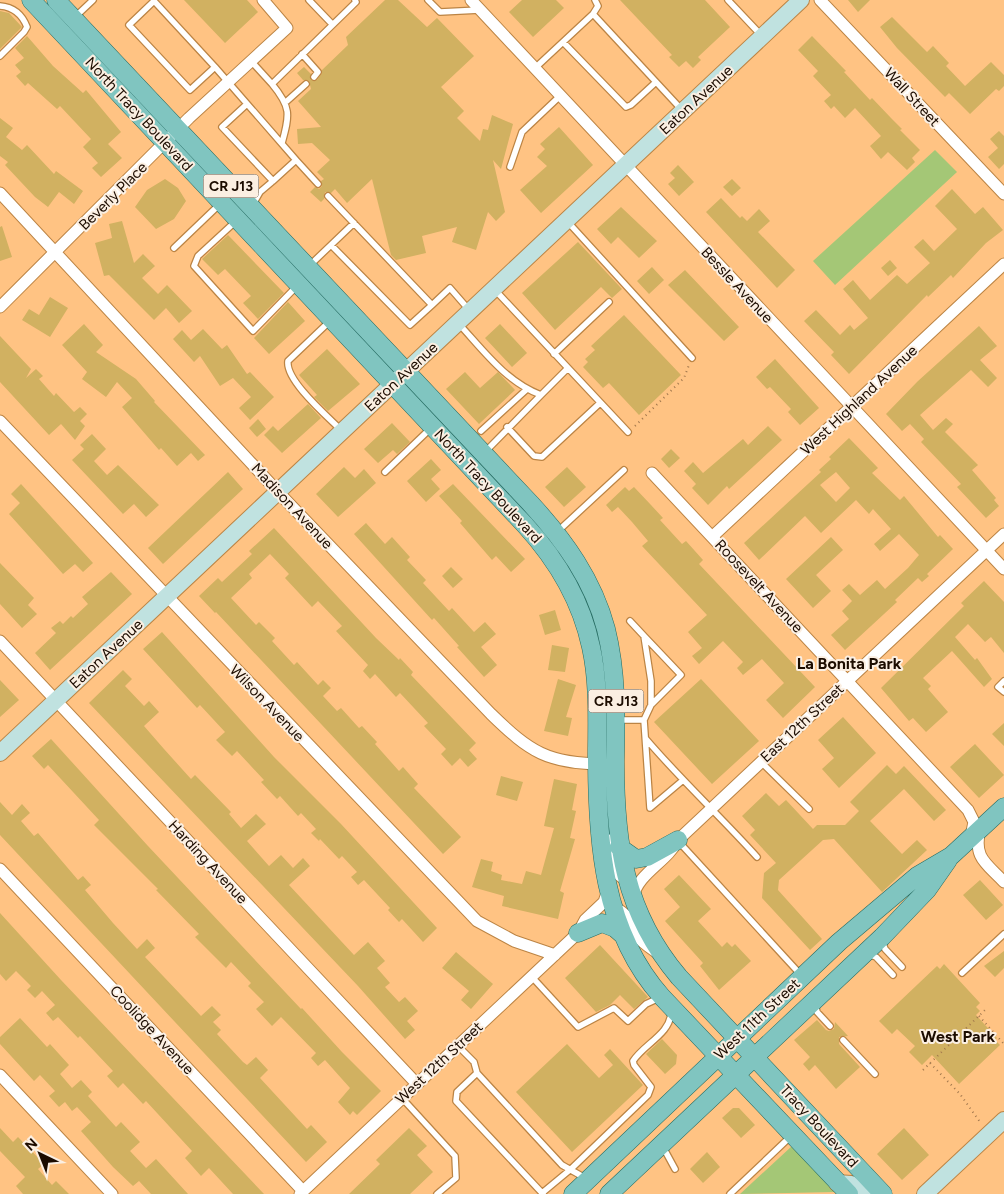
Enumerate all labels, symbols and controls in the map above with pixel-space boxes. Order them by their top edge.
street label: North Tracy Boulevard [81,53,197,175]
street label: Eaton Avenue [656,61,736,139]
street label: Wall Street [880,64,944,130]
street label: Beverly Place [75,158,151,234]
road number: CR J13 [204,175,258,198]
street label: Bessle Avenue [697,243,777,327]
street label: Eaton Avenue [361,338,441,416]
street label: West Highland Avenue [797,341,921,459]
street label: North Tracy Boulevard [430,425,546,547]
street label: Madison Avenue [248,459,336,553]
street label: Roosevelt Avenue [711,536,807,636]
street label: Eaton Avenue [66,615,146,693]
district label: La Bonita Park [797,654,902,673]
street label: Wilson Avenue [226,661,308,745]
street label: East 12th Street [757,680,848,766]
road number: CR J13 [588,689,644,712]
street label: Harding Avenue [165,816,251,908]
street label: West 11th Street [710,975,804,1063]
street label: Coolidge Avenue [106,982,198,1078]
street label: West 12th Street [392,1018,487,1108]
district label: West Park [921,1027,996,1046]
street label: Tracy Boulevard [776,1081,862,1171]
north arrow [15,1129,65,1179]
text: N [22,1135,41,1155]

